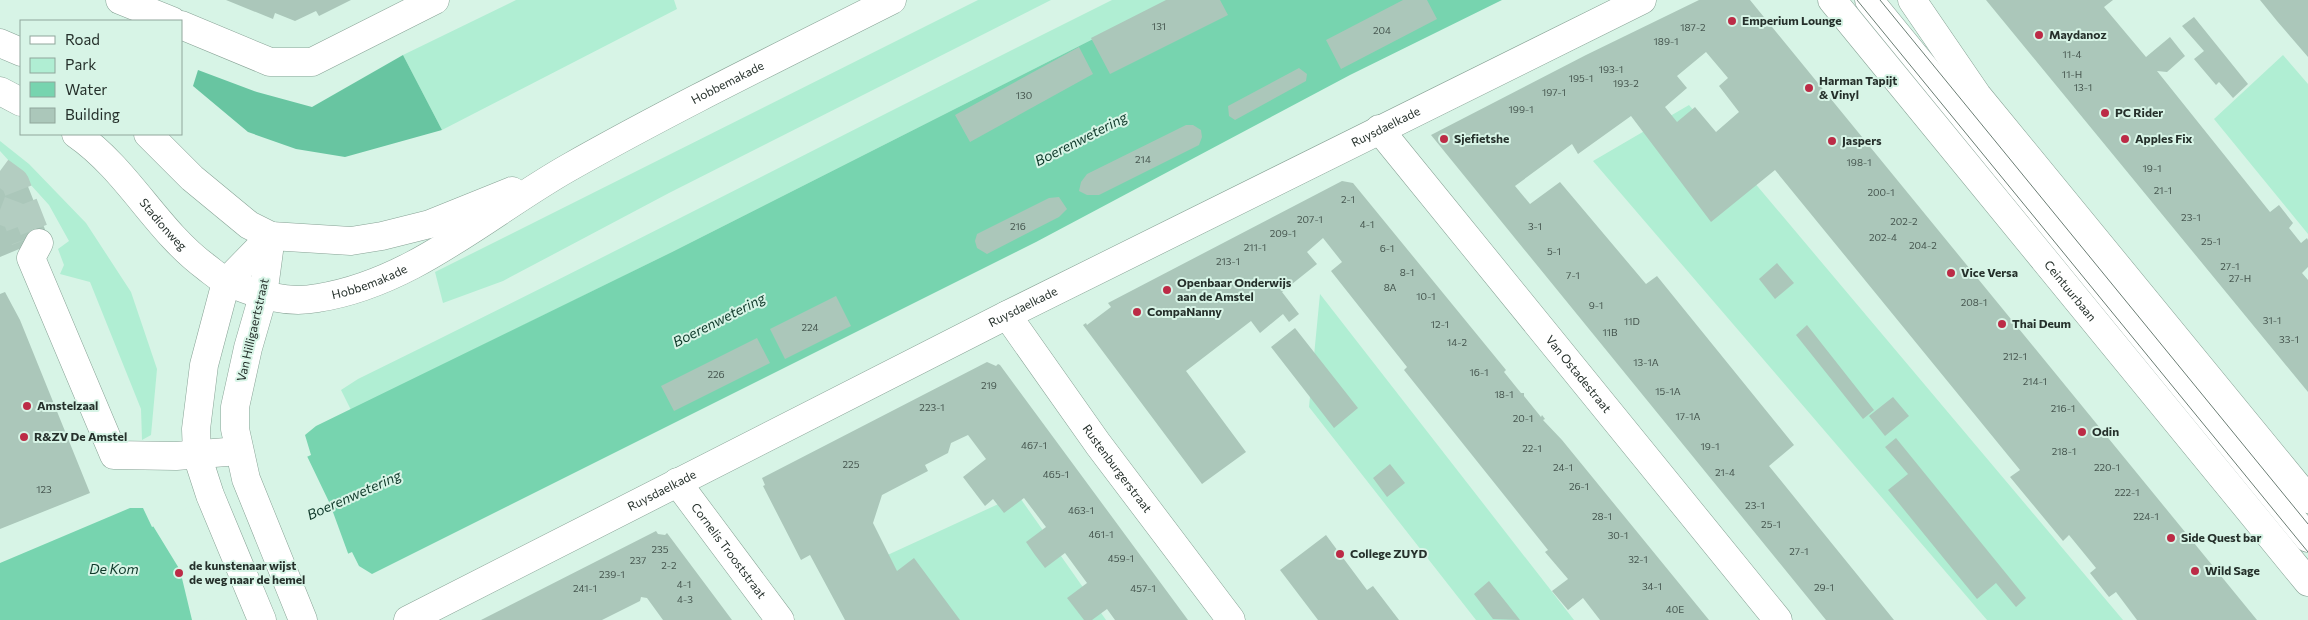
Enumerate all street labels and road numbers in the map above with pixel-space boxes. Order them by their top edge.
street label: Hobbemakade [689,58,766,106]
street label: Ruysdaelkade [1349,103,1422,149]
street label: Stadionweg [137,195,190,253]
street label: Ceintuurbaan [2042,257,2100,324]
street label: Hobbemakade [330,261,409,301]
street label: Van Hilligaertstraat [233,277,271,383]
street label: Ruysdaelkade [986,283,1059,329]
street label: Van Ostadestraat [1544,332,1615,415]
street label: Rustenburgerstraat [1080,421,1155,515]
street label: Ruysdaelkade [625,467,698,513]
street label: Cornelis Trooststraat [689,500,770,601]

